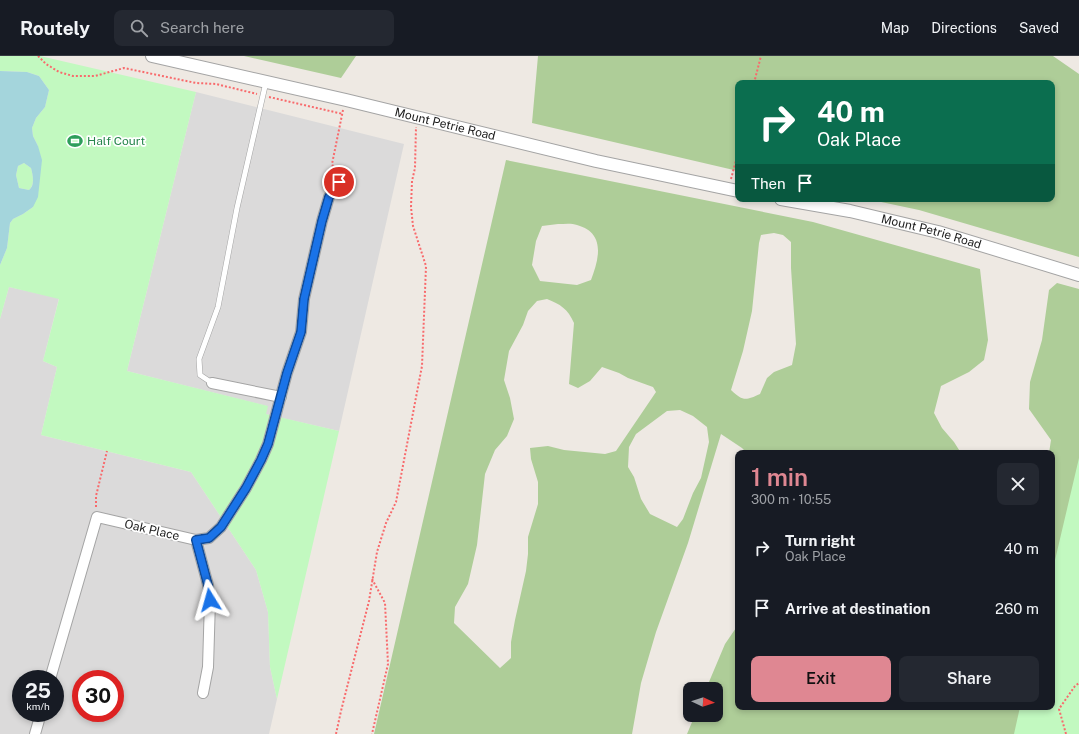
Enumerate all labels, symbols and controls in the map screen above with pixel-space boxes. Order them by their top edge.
search box [114,10,394,46]
text: Routely [20,17,90,39]
icon: search [128,17,150,39]
text: Search here [160,19,244,36]
text: Map [881,20,909,36]
text: Directions [931,20,997,36]
text: Saved [1019,20,1059,36]
text: 40 m [817,95,885,128]
icon: right [751,96,803,148]
street label: Mount Petrie Road [393,105,497,143]
text: Oak Place [817,129,901,150]
sports icon: Half Court [66,132,84,150]
place label: Half Court [87,134,145,148]
pin [322,165,356,199]
icon: arrive [328,171,350,193]
icon: arrive [794,172,816,194]
text: Then [751,175,786,192]
street label: Mount Petrie Road [880,212,983,252]
text: 1 min [751,463,808,491]
button: close [997,463,1039,505]
text: 300 m · 10:55 [751,492,831,507]
street label: Oak Place [123,517,181,543]
text: Turn right [785,532,855,549]
icon: right [751,537,773,559]
text: 40 m [1004,540,1039,557]
text: Oak Place [785,549,846,564]
position arrow [189,579,231,621]
icon: arrive [751,597,773,619]
text: Arrive at destination [785,600,930,617]
text: 260 m [995,600,1039,617]
button: Exit [751,656,891,702]
button: Share [899,656,1039,702]
speed limit sign: 30 [72,670,124,722]
text: 25 [25,679,51,703]
north arrow [683,682,723,722]
map controls [683,682,723,722]
text: km/h [26,700,50,712]

